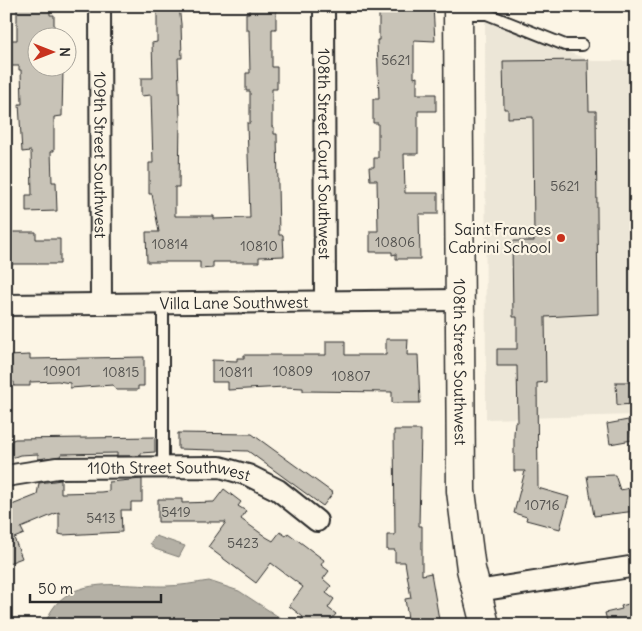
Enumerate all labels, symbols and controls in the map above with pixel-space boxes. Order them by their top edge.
north arrow [28,28,78,78]
text: N [56,47,74,57]
street label: 108th Street Court Southwest [314,48,335,260]
house number: 5621 [381,51,411,69]
street label: 109th Street Southwest [90,72,111,239]
house number: 5621 [550,177,580,195]
place label: Saint Frances Cabrini School [448,219,551,257]
marker: Saint Frances Cabrini School [555,232,567,244]
house number: 10806 [375,233,415,251]
house number: 10814 [152,235,188,253]
house number: 10810 [240,237,278,255]
street label: 108th Street Southwest [450,279,471,446]
street label: Villa Lane Southwest [159,292,309,313]
house number: 10901 [43,362,81,380]
house number: 10809 [273,362,313,380]
house number: 10815 [103,363,139,381]
house number: 10811 [219,363,253,381]
house number: 10807 [332,367,370,385]
street label: 110th Street Southwest [87,457,253,485]
house number: 10716 [524,496,560,514]
house number: 5419 [161,503,191,521]
house number: 5413 [86,509,116,527]
house number: 5423 [227,534,259,552]
scale bar [30,571,161,603]
text: 50 m [38,579,73,598]

